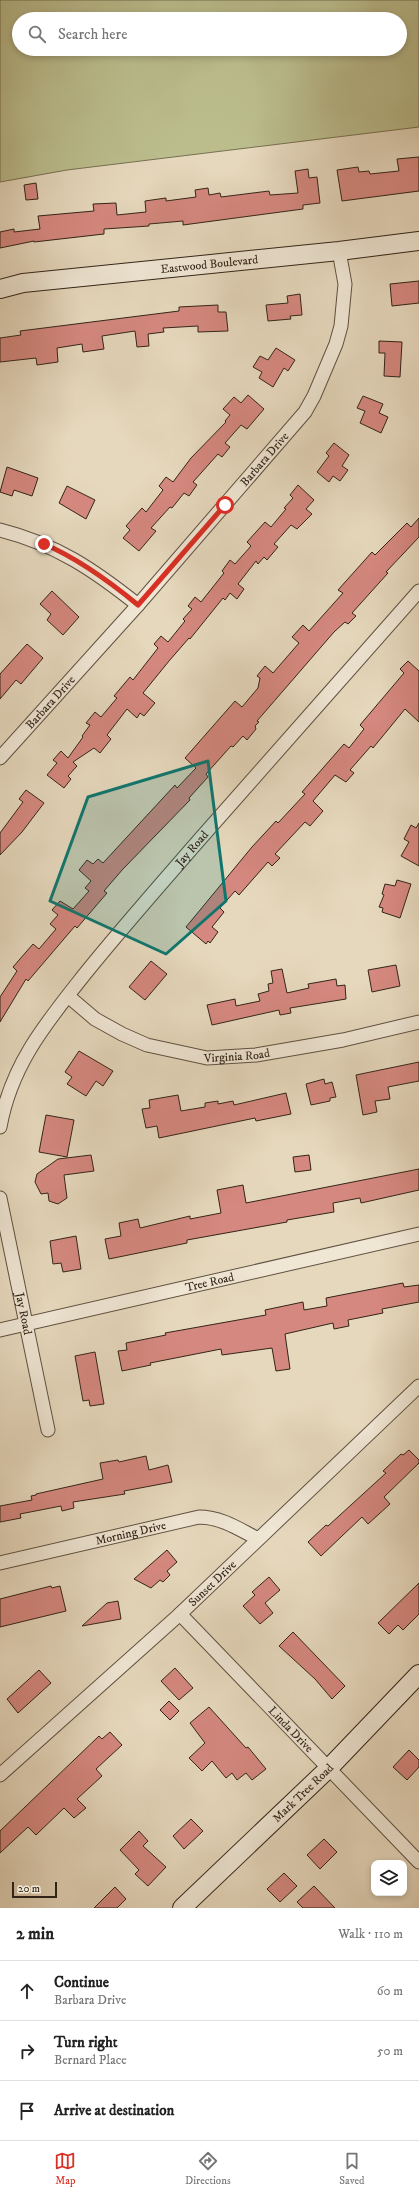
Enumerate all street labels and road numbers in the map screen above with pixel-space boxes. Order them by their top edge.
street label: Eastwood Boulevard [160,252,259,277]
street label: Barbara Drive [237,429,292,490]
street label: Barbara Drive [23,673,79,732]
street label: Jay Road [172,828,212,871]
street label: Virginia Road [203,1046,271,1066]
street label: Tree Road [184,1270,236,1295]
street label: Jay Road [12,1290,35,1336]
street label: Morning Drive [94,1518,167,1549]
street label: Sunset Drive [185,1557,240,1610]
street label: Linda Drive [265,1703,316,1756]
street label: Mark Tree Road [270,1761,337,1826]

